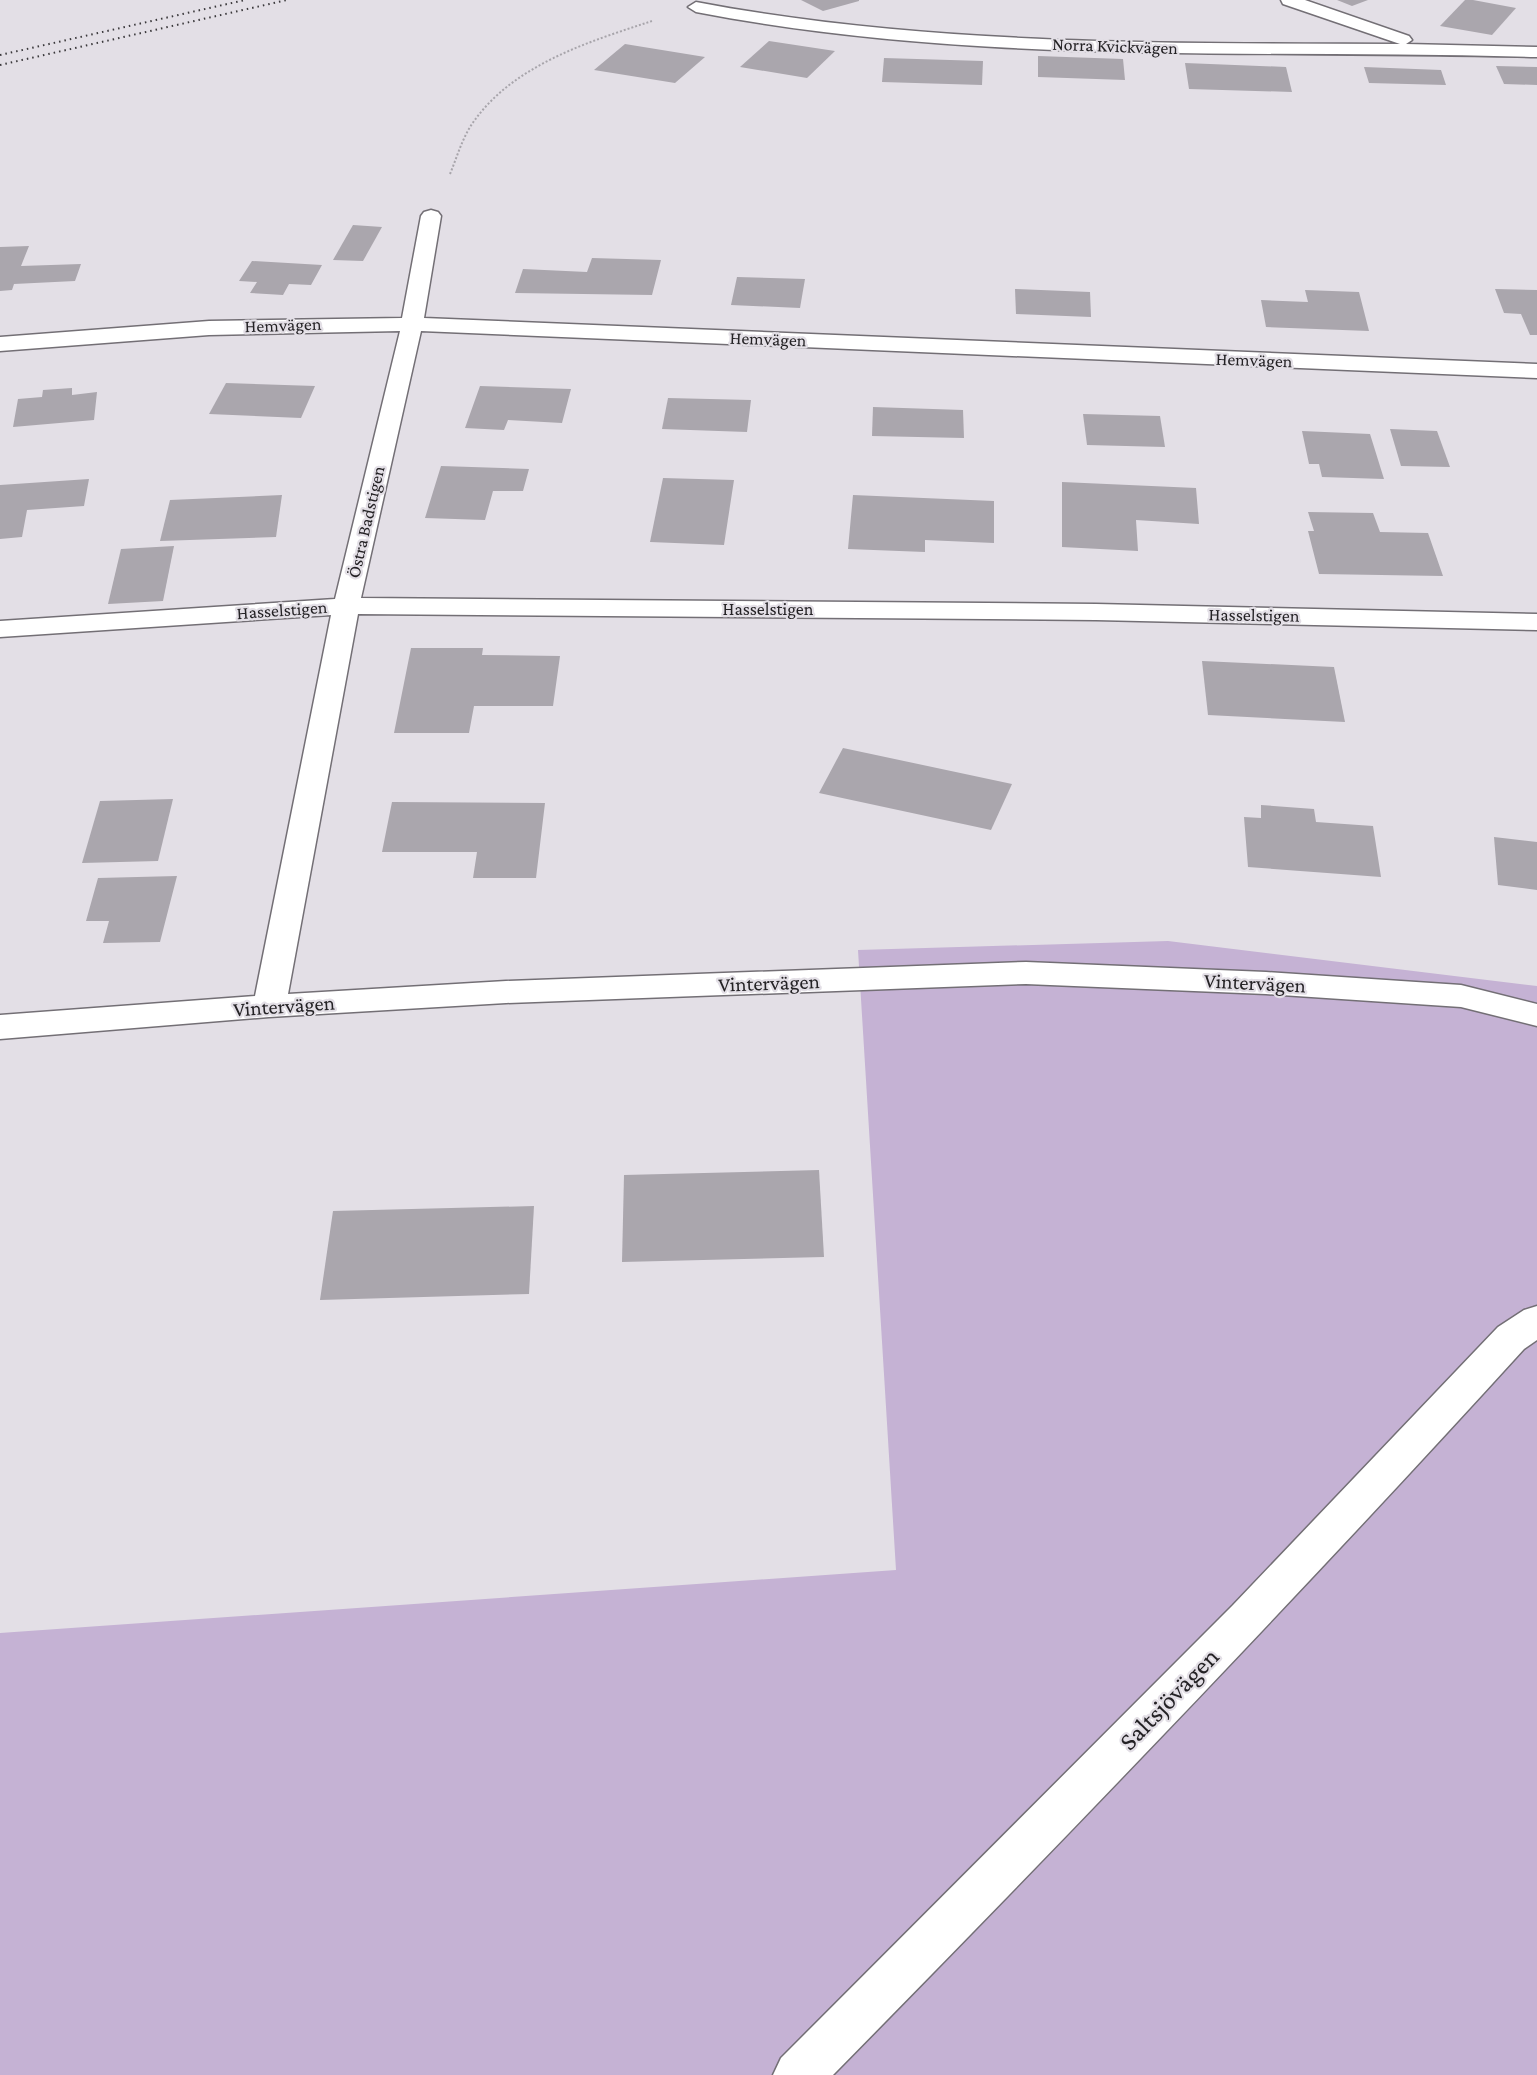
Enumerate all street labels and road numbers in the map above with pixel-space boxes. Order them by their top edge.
street label: Norra Kvickvägen [1052,34,1179,58]
street label: Hemvägen [244,314,322,336]
street label: Hemvägen [729,328,807,350]
street label: Hemvägen [1215,349,1293,371]
street label: Östra Badstigen [343,464,389,580]
street label: Hasselstigen [236,597,328,623]
street label: Hasselstigen [723,599,814,619]
street label: Hasselstigen [1208,604,1300,626]
street label: Vintervägen [1204,968,1306,998]
street label: Vintervägen [718,969,820,997]
street label: Vintervägen [232,990,336,1022]
street label: Saltsjövägen [1113,1642,1225,1756]

